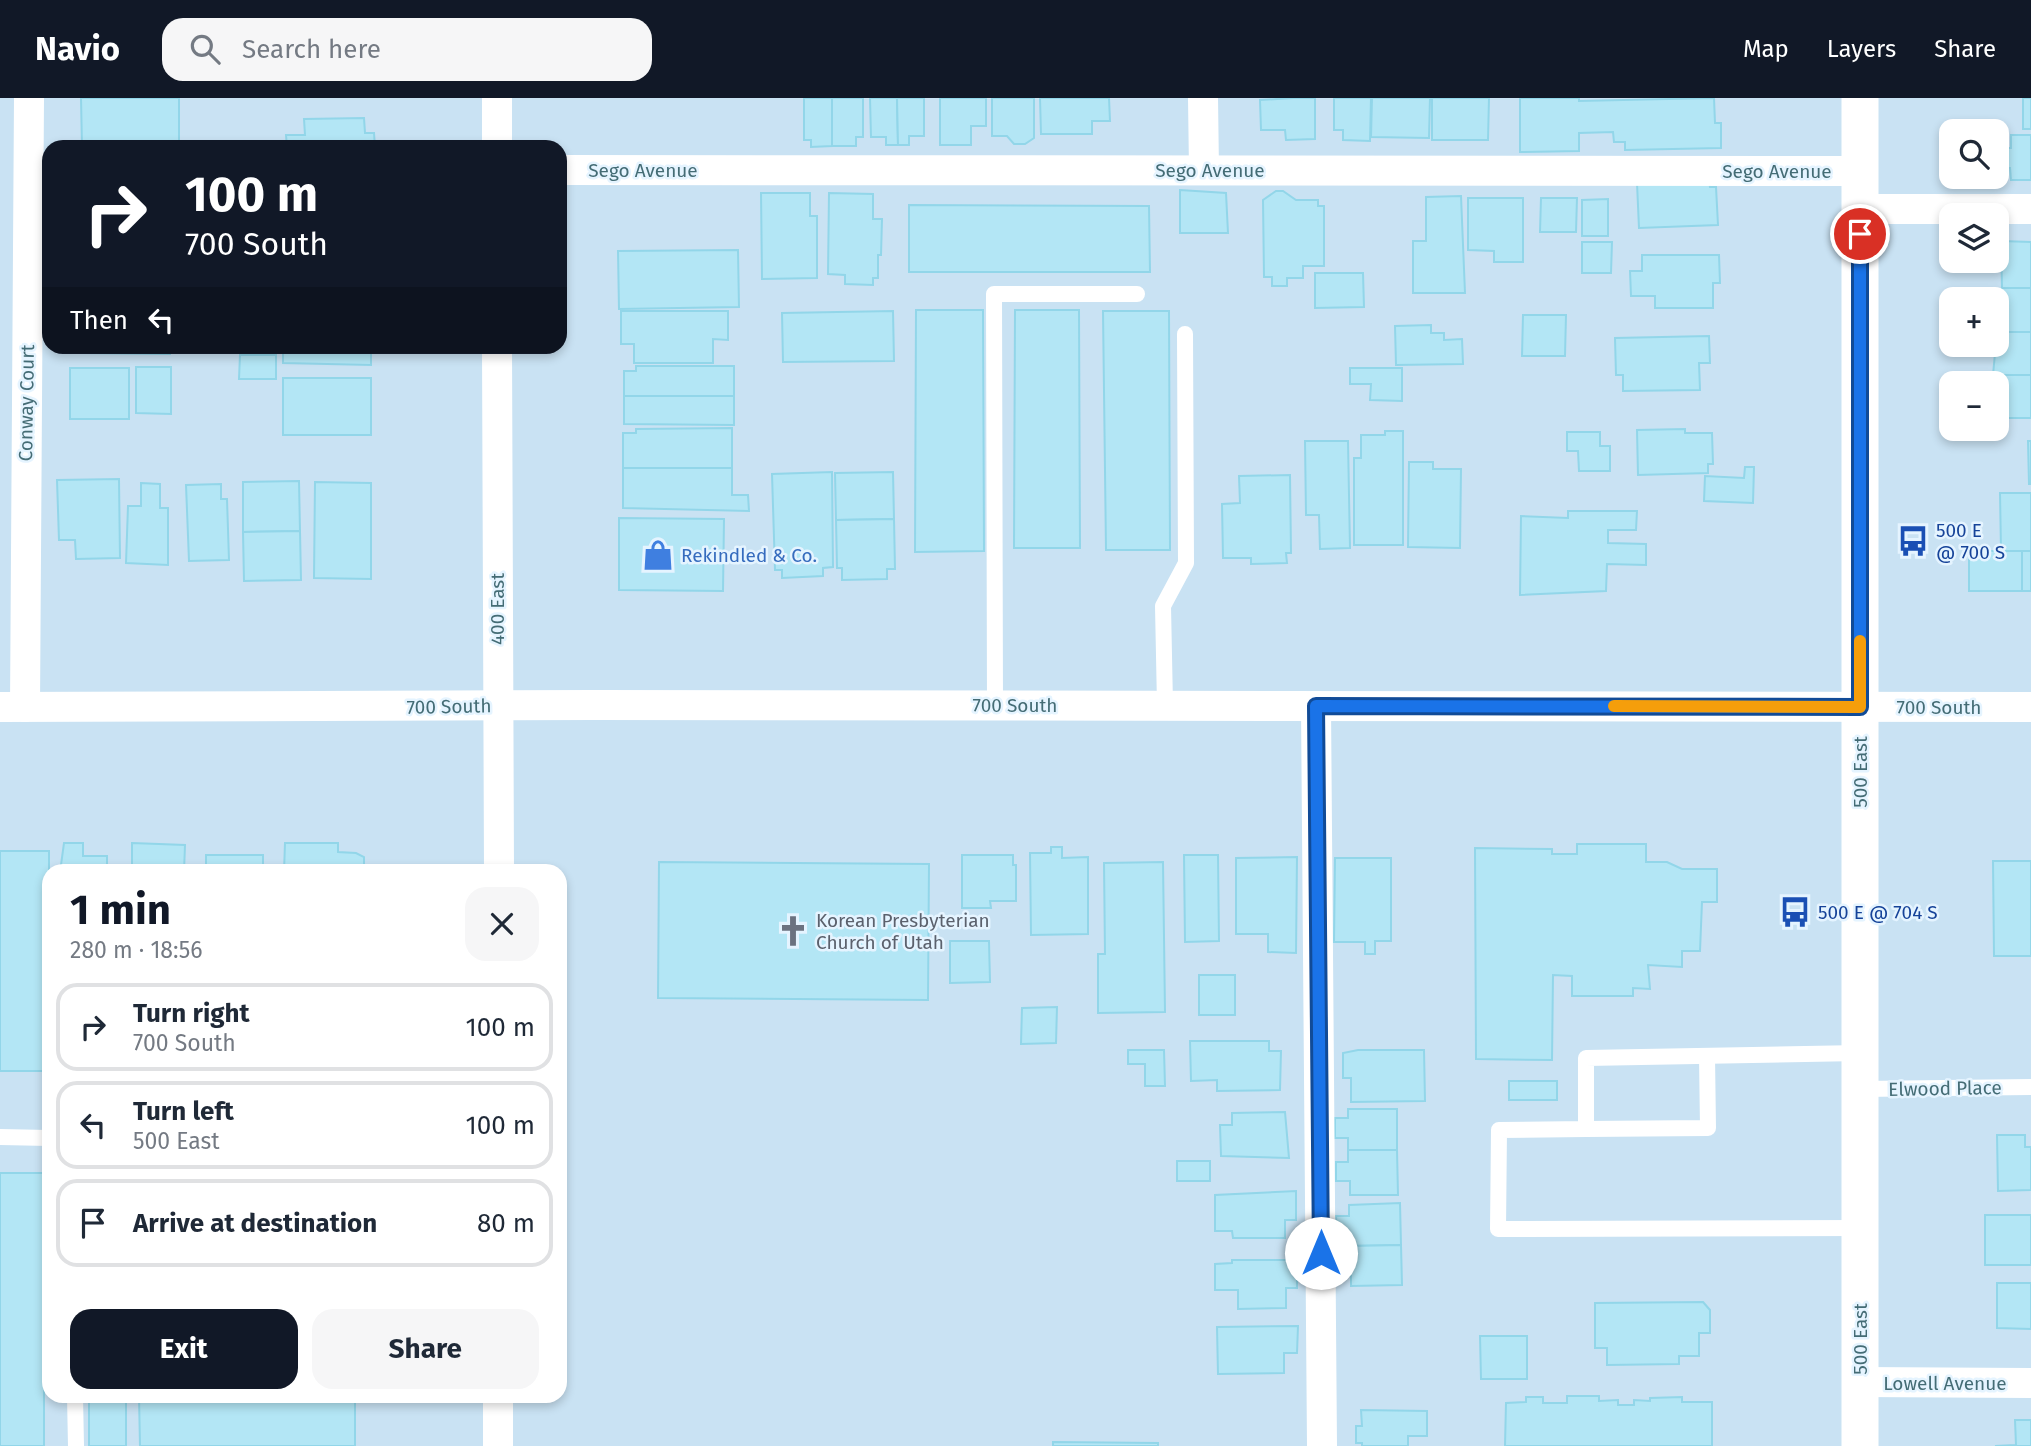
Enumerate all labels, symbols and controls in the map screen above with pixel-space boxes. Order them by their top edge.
search box [162,18,652,81]
text: Navio [35,29,120,69]
icon: search [186,30,224,68]
text: Search here [242,34,381,65]
text: Map [1743,35,1789,63]
text: Layers [1827,35,1896,63]
text: Share [1934,35,1996,63]
map controls [1939,119,2009,441]
button: search [1939,119,2009,189]
street label: Sego Avenue [588,159,698,182]
street label: Sego Avenue [1155,159,1265,182]
street label: Sego Avenue [1722,160,1832,183]
text: 100 m [185,165,318,224]
icon: right [70,168,161,259]
button: layers [1939,203,2009,273]
pin [1830,204,1890,264]
icon: arrive [1841,215,1879,253]
text: 700 South [185,225,328,263]
button: + [1939,287,2009,357]
icon: left [142,301,180,339]
text: Then [70,305,128,336]
street label: Conway Court [14,344,39,462]
button: − [1939,371,2009,441]
place label: 500 E @ 700 S [1936,519,2005,564]
bus stop icon: 500 E @ 700 S [1896,524,1930,558]
shop icon: Rekindled & Co. [641,538,675,572]
place label: Rekindled & Co. [681,544,817,567]
street label: 400 East [486,573,509,645]
street label: 700 South [406,694,492,719]
street label: 700 South [973,694,1057,717]
street label: 700 South [1897,696,1981,719]
street label: 500 East [1849,736,1872,808]
text: 1 min [70,885,171,935]
button: close [465,887,539,961]
bus stop icon: 500 E @ 704 S [1778,895,1812,929]
place label: 500 E @ 704 S [1818,901,1938,924]
place label: Korean Presbyterian Church of Utah [816,909,990,954]
church icon: Korean Presbyterian Church of Utah [776,914,810,948]
text: 280 m · 18:56 [70,936,202,964]
text: Turn right [133,998,250,1029]
icon: right [74,1008,112,1046]
text: 100 m [466,1012,535,1043]
text: 700 South [133,1029,236,1057]
street label: Elwood Place [1888,1076,2002,1101]
text: Turn left [133,1096,234,1127]
icon: left [74,1106,112,1144]
text: 100 m [466,1110,535,1141]
text: 500 East [133,1127,220,1155]
icon: arrive [74,1204,112,1242]
text: Arrive at destination [133,1208,377,1239]
text: 80 m [477,1208,535,1239]
position arrow [1284,1216,1358,1290]
street label: 500 East [1849,1303,1872,1375]
button: Exit [70,1309,298,1389]
button: Share [312,1309,539,1389]
street label: Lowell Avenue [1883,1372,2007,1395]

